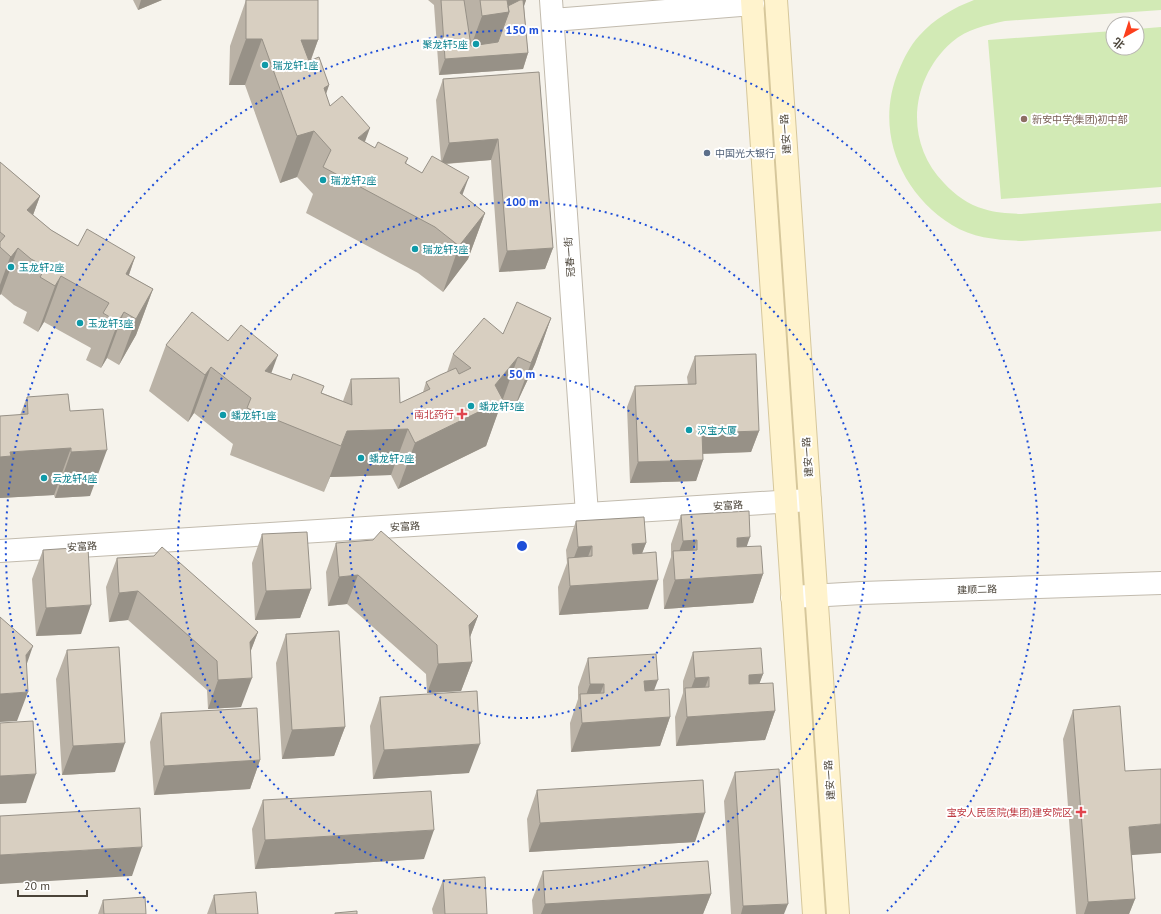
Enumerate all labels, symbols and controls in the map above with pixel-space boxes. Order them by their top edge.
north arrow [1105,16,1145,56]
text: 150 m [505,22,539,37]
text: 北 [1110,35,1127,53]
place label: 聚龙轩5座 [423,38,468,51]
marker: 聚龙轩5座 [471,39,481,49]
place label: 瑞龙轩1座 [273,59,318,72]
marker: 瑞龙轩1座 [260,60,270,70]
place label: 新安中学(集团)初中部 [1032,113,1128,126]
street label: 建安一路 [778,114,793,154]
marker: 新安中学(集团)初中部 [1019,114,1029,124]
place label: 中国光大银行 [715,147,775,160]
marker: 中国光大银行 [702,148,712,158]
place label: 瑞龙轩2座 [331,174,376,187]
marker: 瑞龙轩2座 [318,175,328,185]
text: 100 m [505,194,539,209]
street label: 冠春一街 [562,237,577,277]
place label: 瑞龙轩3座 [423,243,468,256]
marker: 瑞龙轩3座 [410,244,420,254]
place label: 玉龙轩2座 [19,261,64,274]
marker: 玉龙轩2座 [6,262,16,272]
place label: 玉龙轩3座 [88,317,133,330]
marker: 玉龙轩3座 [75,318,85,328]
text: 50 m [509,366,535,381]
place label: 蟠龙轩3座 [479,400,524,413]
marker: 蟠龙轩3座 [466,401,476,411]
place label: 南北药行 [414,408,454,421]
place label: 蟠龙轩1座 [231,409,276,422]
marker: 南北药行 [457,409,467,419]
marker: 蟠龙轩1座 [218,410,228,420]
place label: 汉宝大厦 [697,424,737,437]
marker: 汉宝大厦 [684,425,694,435]
street label: 建安一路 [800,437,815,477]
place label: 蟠龙轩2座 [369,452,414,465]
marker: 蟠龙轩2座 [356,453,366,463]
place label: 云龙轩4座 [52,472,97,485]
marker: 云龙轩4座 [39,473,49,483]
street label: 安富路 [713,498,743,513]
street label: 安富路 [390,519,420,534]
street label: 安富路 [67,539,97,554]
centre of rings [515,539,529,553]
street label: 建顺二路 [957,582,997,597]
street label: 建安一路 [822,760,837,800]
place label: 宝安人民医院(集团)建安院区 [946,806,1072,819]
marker: 宝安人民医院(集团)建安院区 [1075,806,1087,818]
scale bar [18,872,87,898]
text: 20 m [24,878,50,893]

